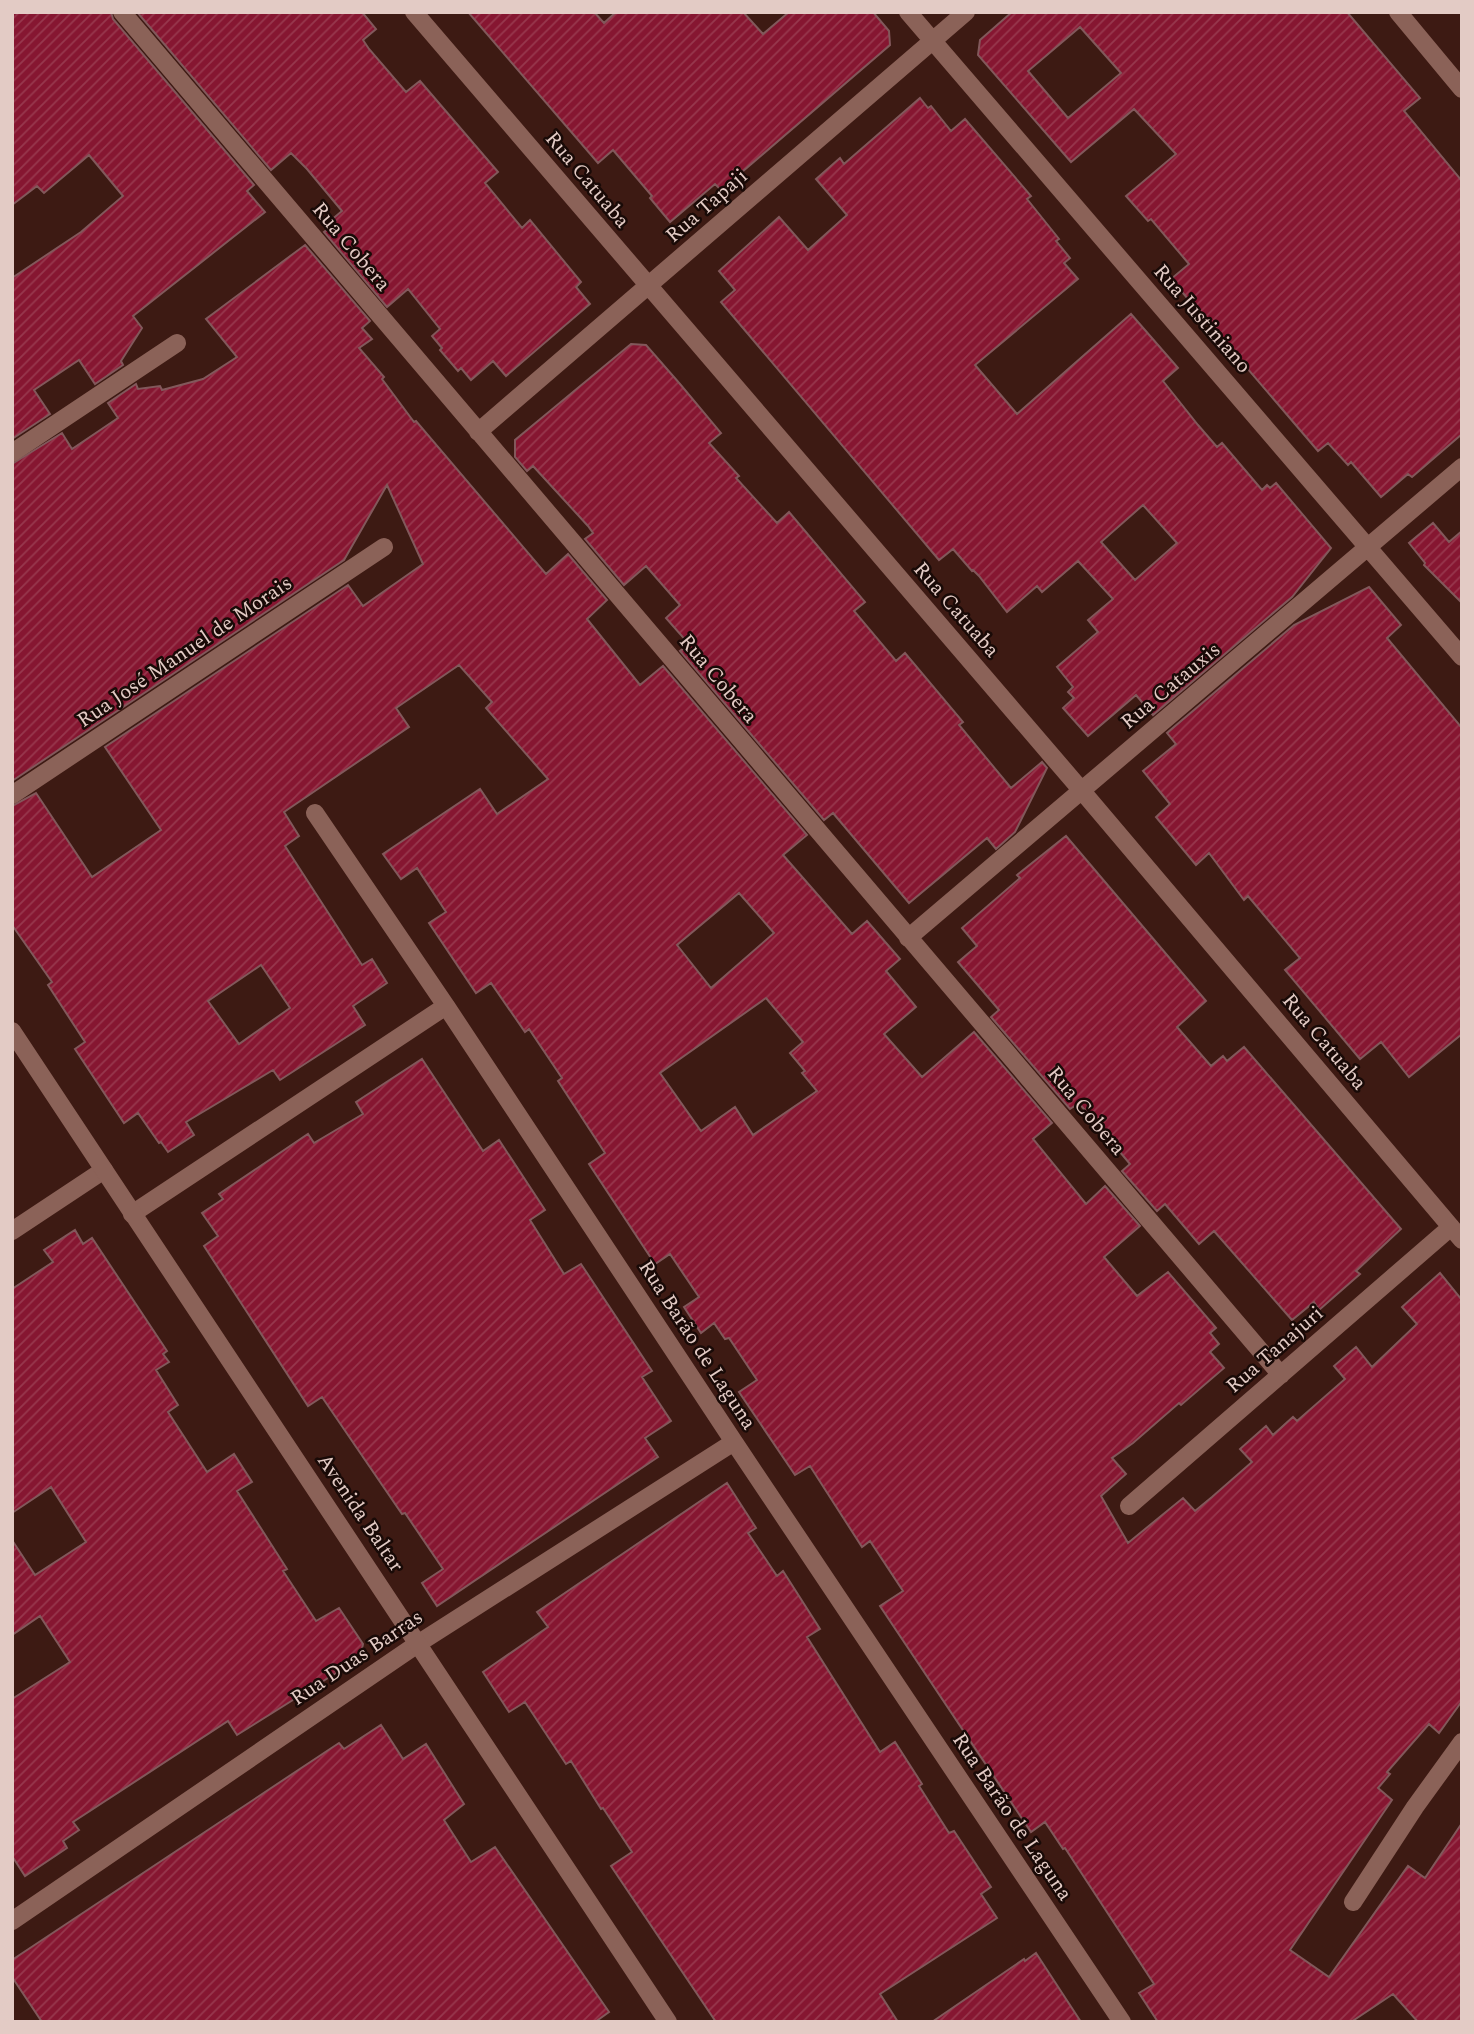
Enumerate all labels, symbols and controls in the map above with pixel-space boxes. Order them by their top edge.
street label: Rua Catuaba [537,124,638,236]
street label: Rua Tapaji [659,161,755,251]
street label: Rua Cobera [304,195,399,299]
street label: Rua Justiniano [1145,257,1259,381]
street label: Rua Catuaba [905,555,1007,666]
street label: Rua José Manuel de Morais [71,568,299,736]
street label: Rua Cobera [671,627,766,731]
street label: Rua Catauxis [1114,634,1228,738]
street label: Rua Catuaba [1274,986,1375,1098]
street label: Rua Cobera [1039,1059,1134,1163]
street label: Rua Barão de Laguna [630,1254,764,1437]
street label: Rua Tanajuri [1219,1298,1331,1402]
street label: Avenida Baltar [308,1447,412,1579]
street label: Rua Duas Barras [284,1602,430,1714]
street label: Rua Barão de Laguna [944,1726,1081,1908]

